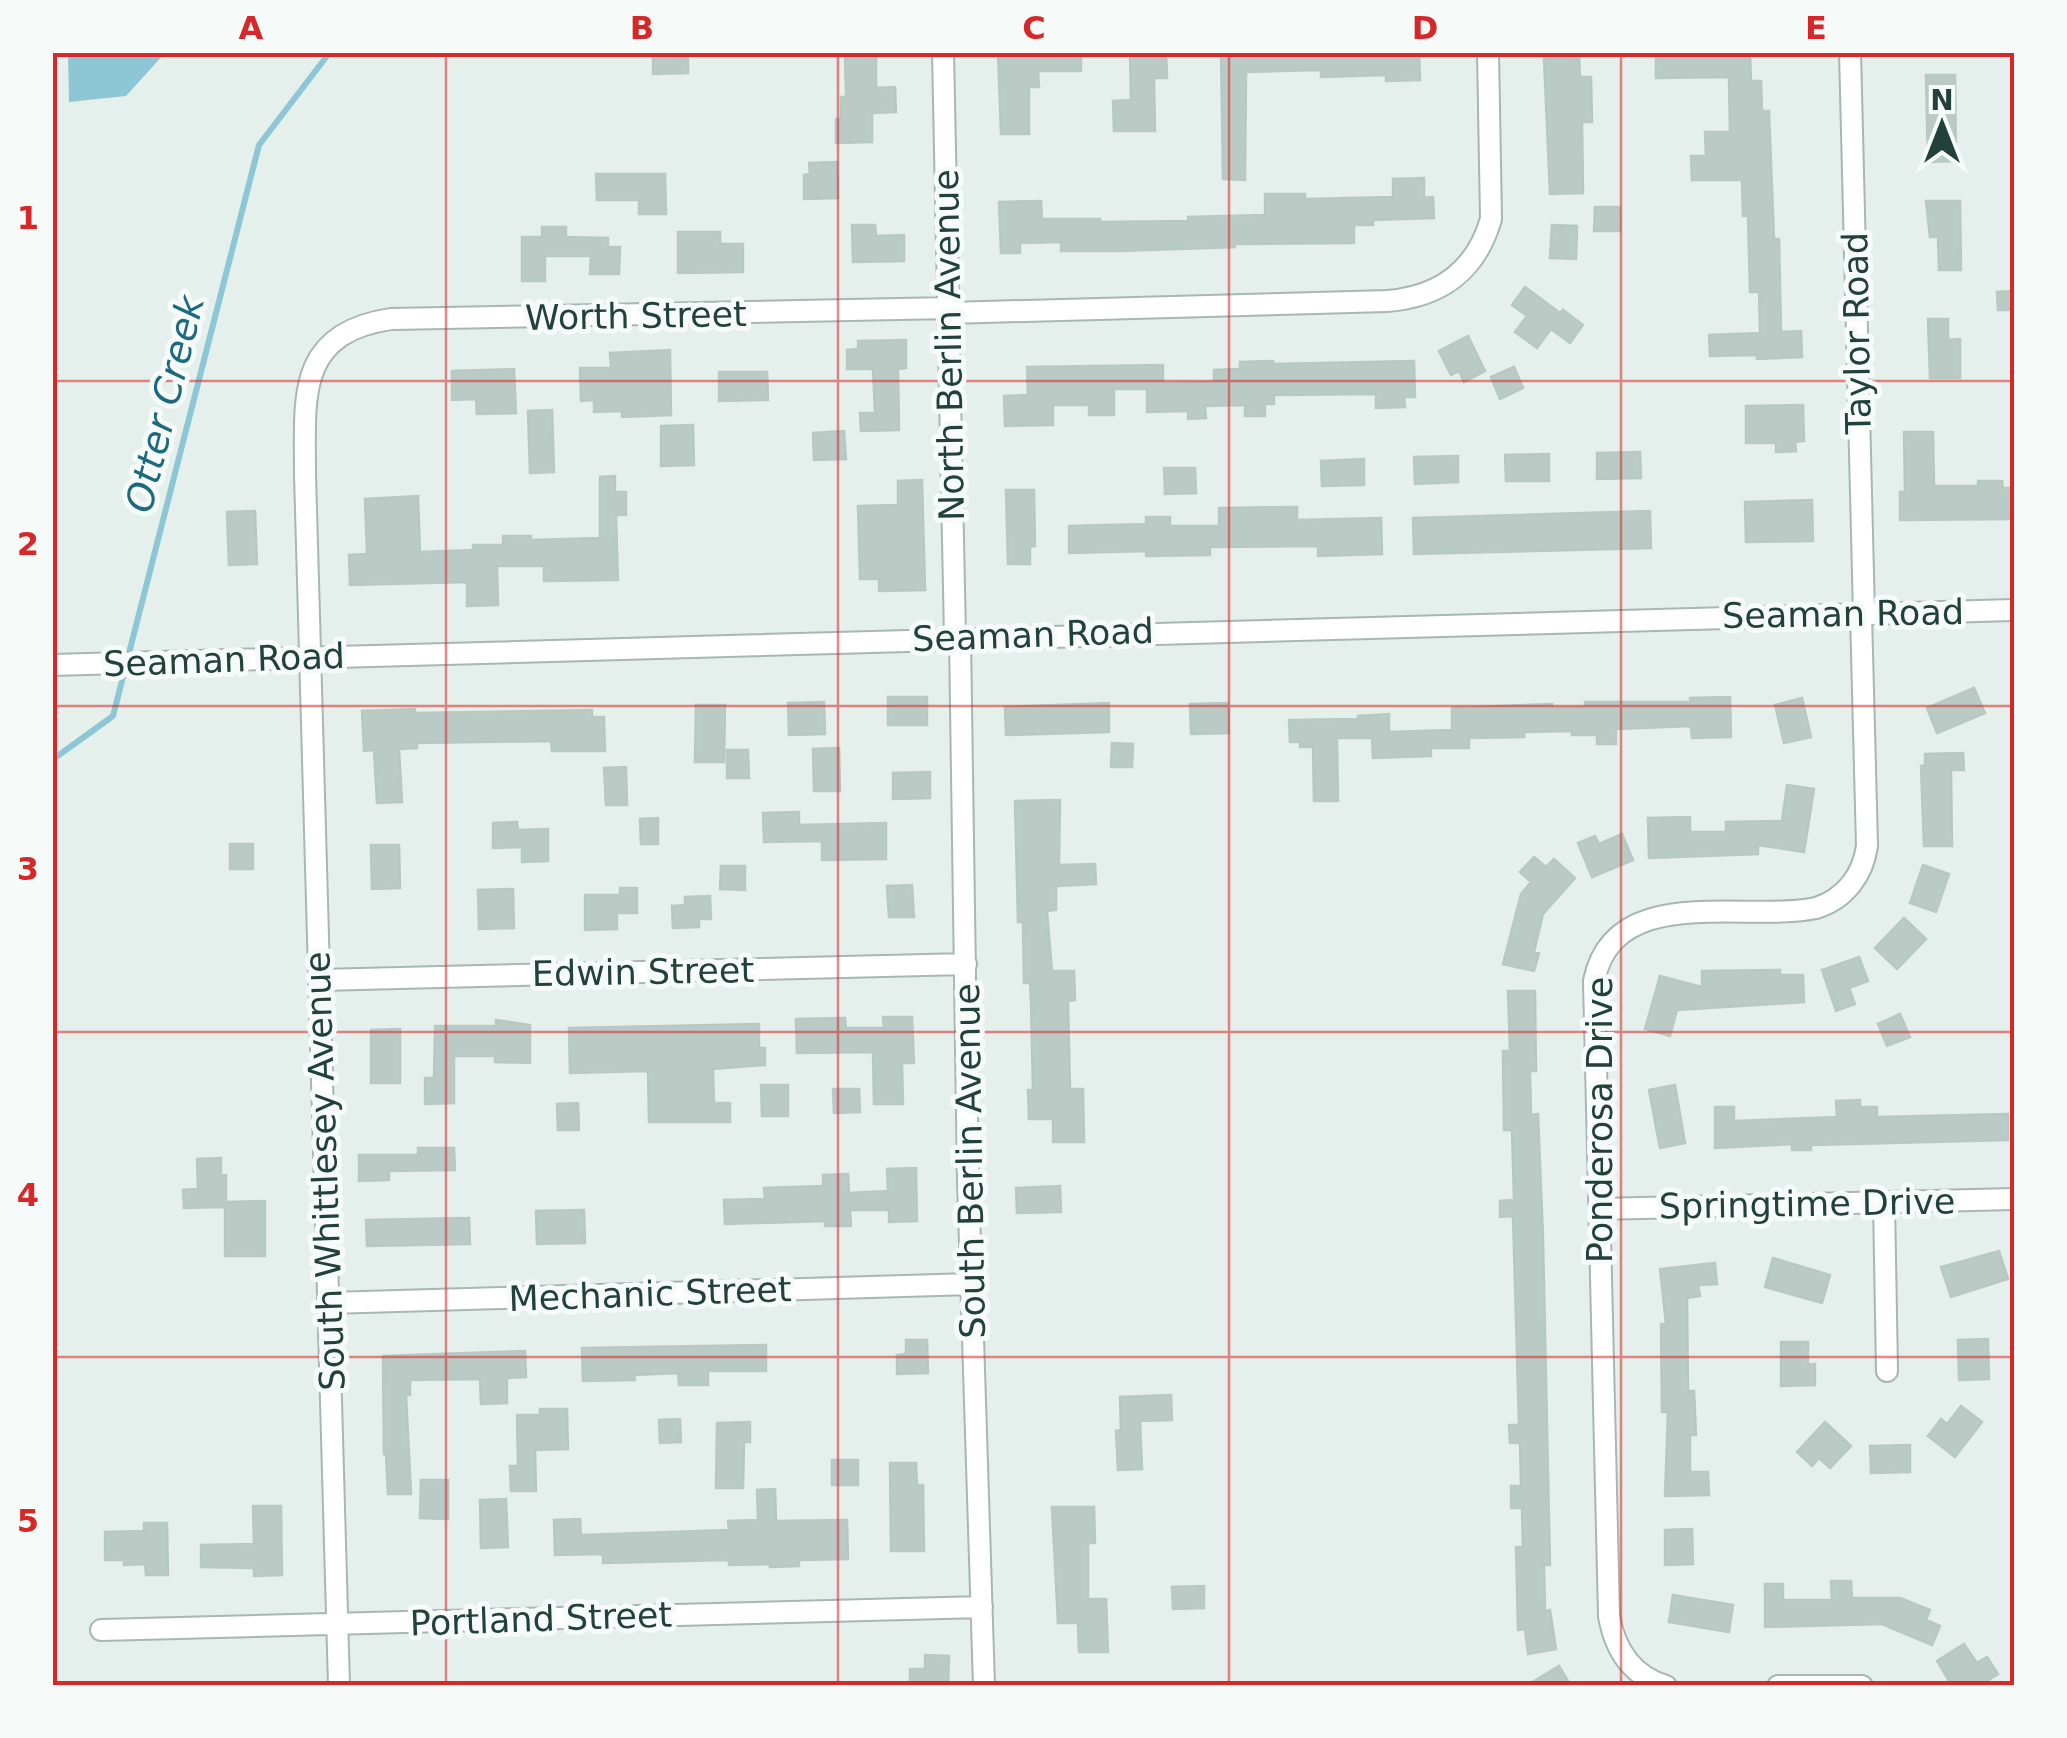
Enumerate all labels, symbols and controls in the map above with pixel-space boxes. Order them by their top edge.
text: A [239,9,264,47]
text: B [630,9,654,47]
text: C [1022,9,1046,47]
text: D [1412,9,1438,47]
text: E [1805,9,1827,47]
north arrow [1892,75,1992,175]
text: N [1930,84,1954,117]
street label: North Berlin Avenue [926,169,972,521]
text: 1 [17,199,39,237]
street label: Taylor Road [1835,232,1879,435]
water label: Otter Creek [117,289,214,517]
street label: Worth Street [525,294,747,338]
text: 2 [17,525,39,563]
street label: Seaman Road [1722,592,1964,636]
street label: Seaman Road [911,611,1155,659]
street label: Seaman Road [102,636,346,684]
text: 3 [17,850,39,888]
street label: Edwin Street [531,950,755,994]
street label: South Whittlesey Avenue [297,951,353,1391]
street label: Ponderosa Drive [1580,977,1620,1263]
street label: South Berlin Avenue [947,983,993,1339]
text: 4 [17,1176,39,1214]
street label: Springtime Drive [1658,1181,1956,1227]
street label: Mechanic Street [508,1269,792,1319]
text: 5 [17,1502,39,1540]
street label: Portland Street [409,1594,673,1644]

